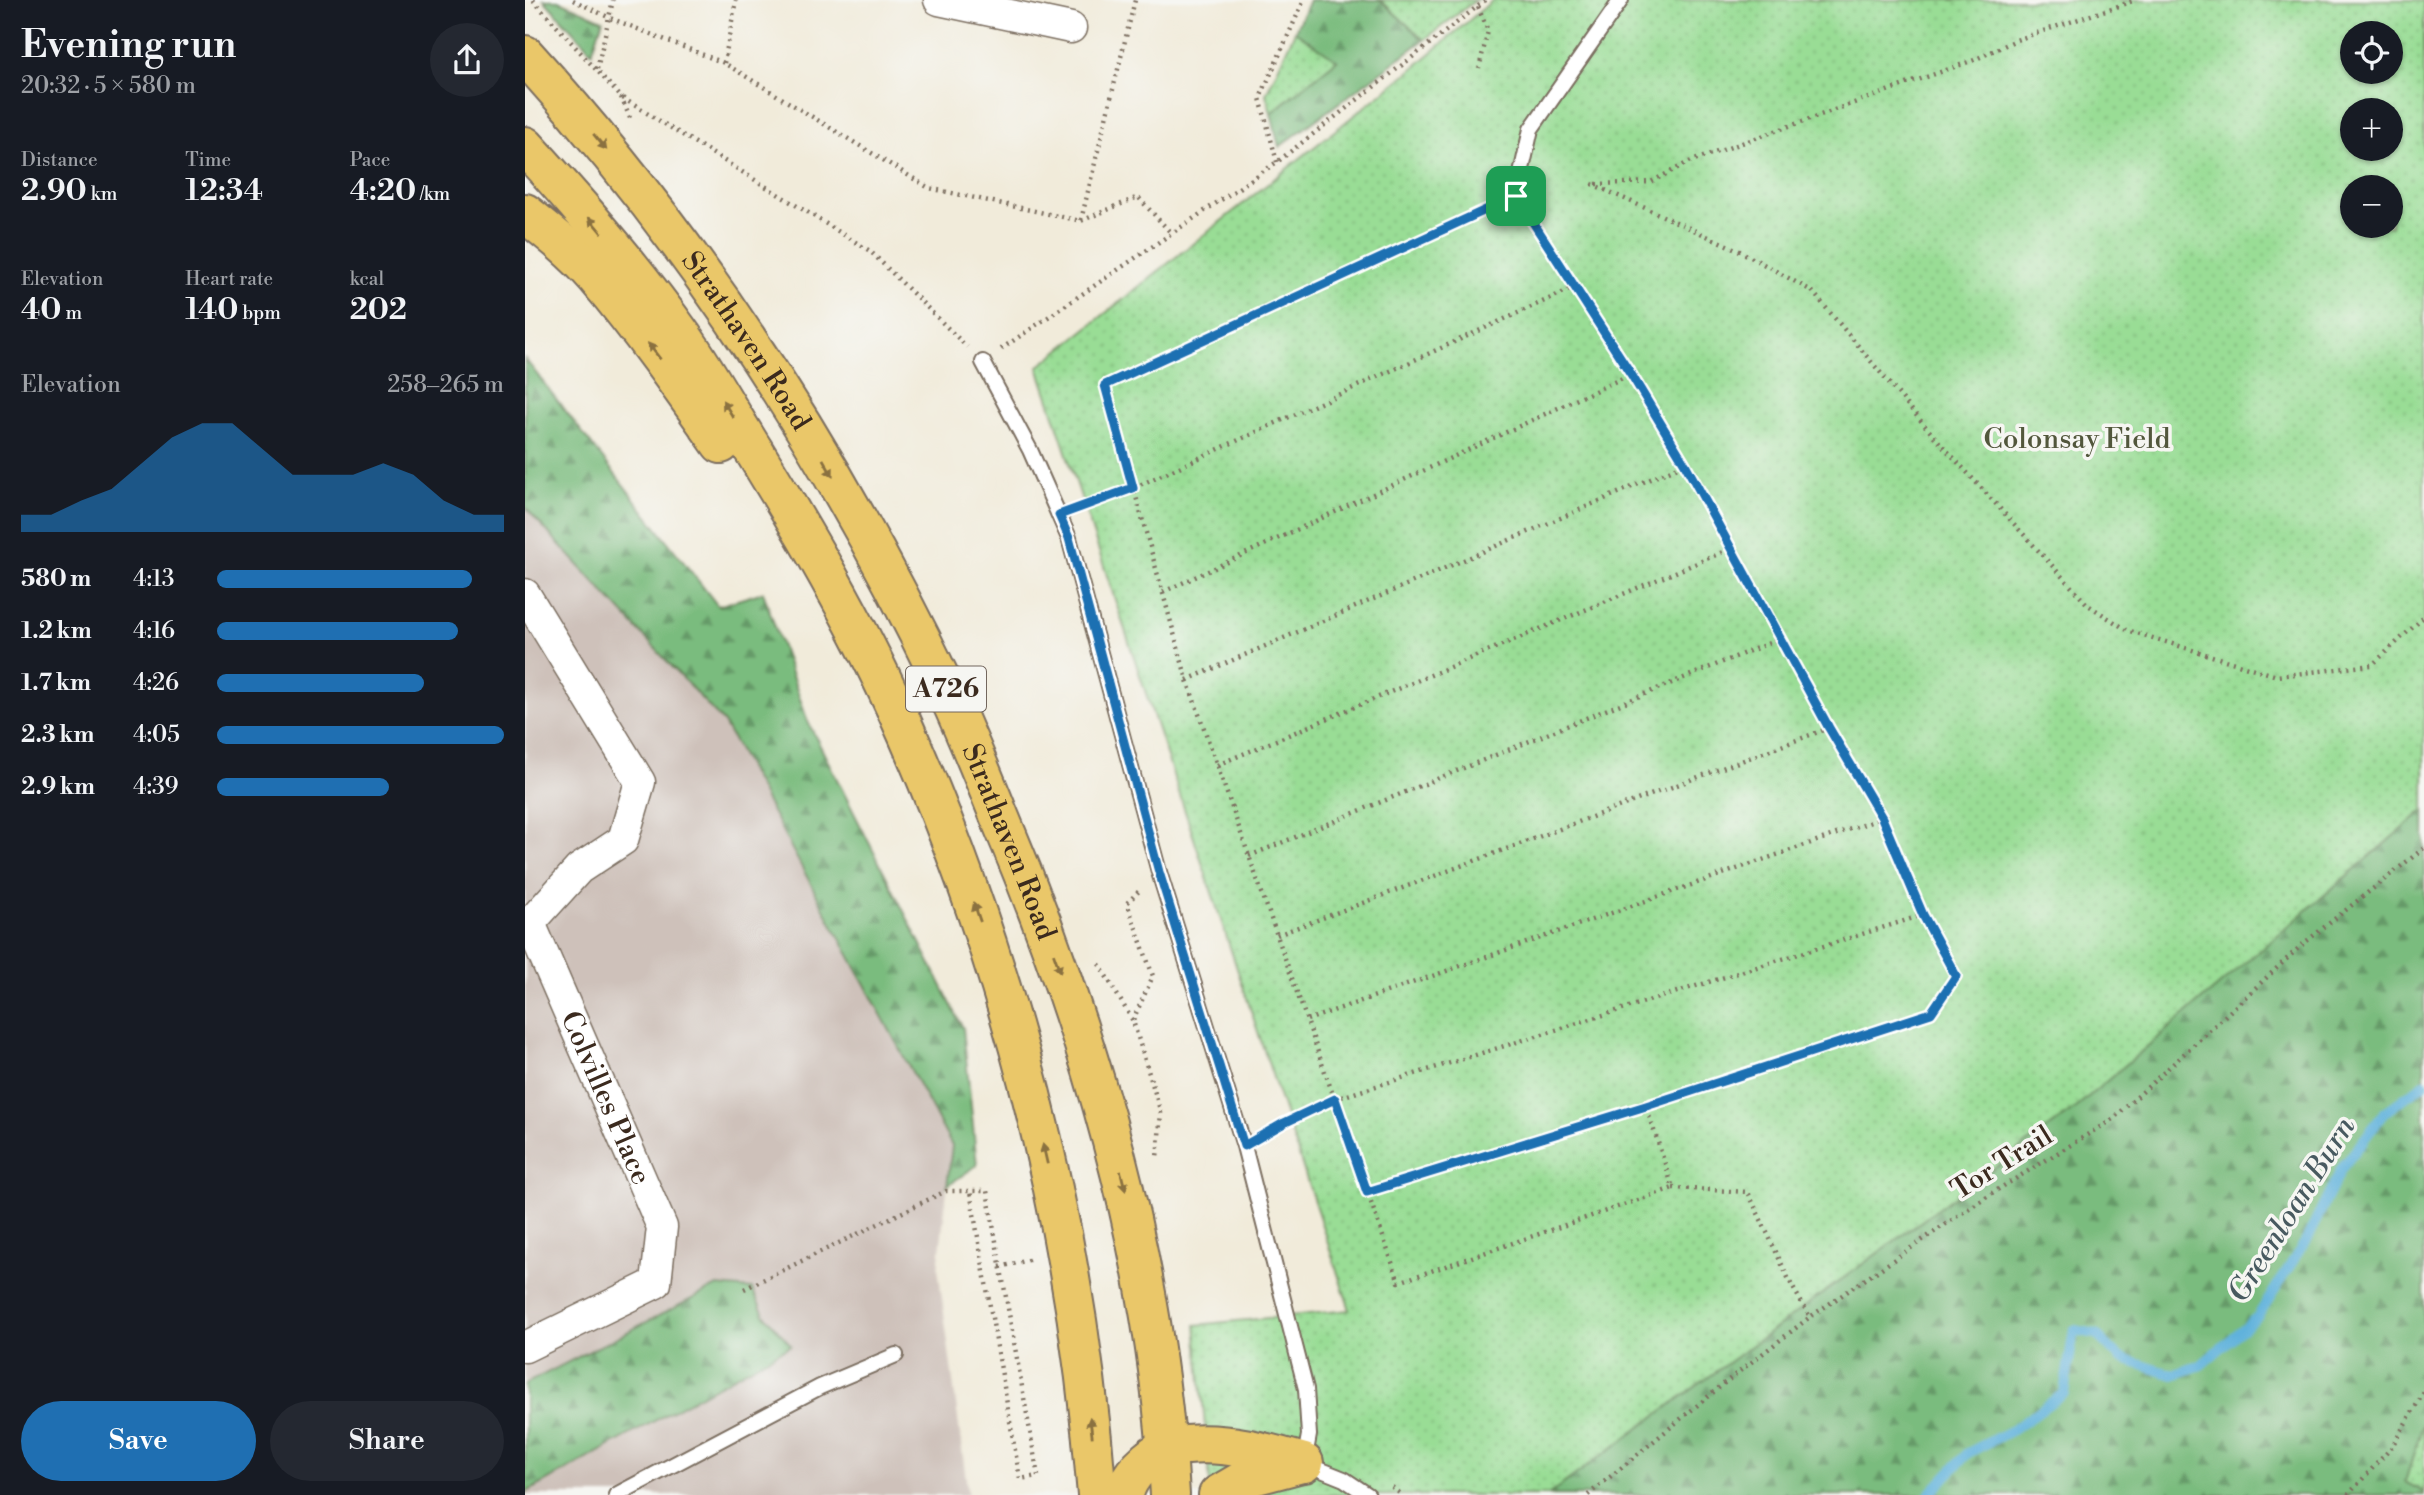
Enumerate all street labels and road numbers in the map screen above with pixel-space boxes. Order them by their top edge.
street label: Strathaven Road [674,245,819,437]
road number: A726 [906,666,986,712]
street label: Strathaven Road [954,738,1064,945]
street label: Colvilles Place [553,1006,659,1190]
street label: Tor Trail [1945,1118,2059,1208]

